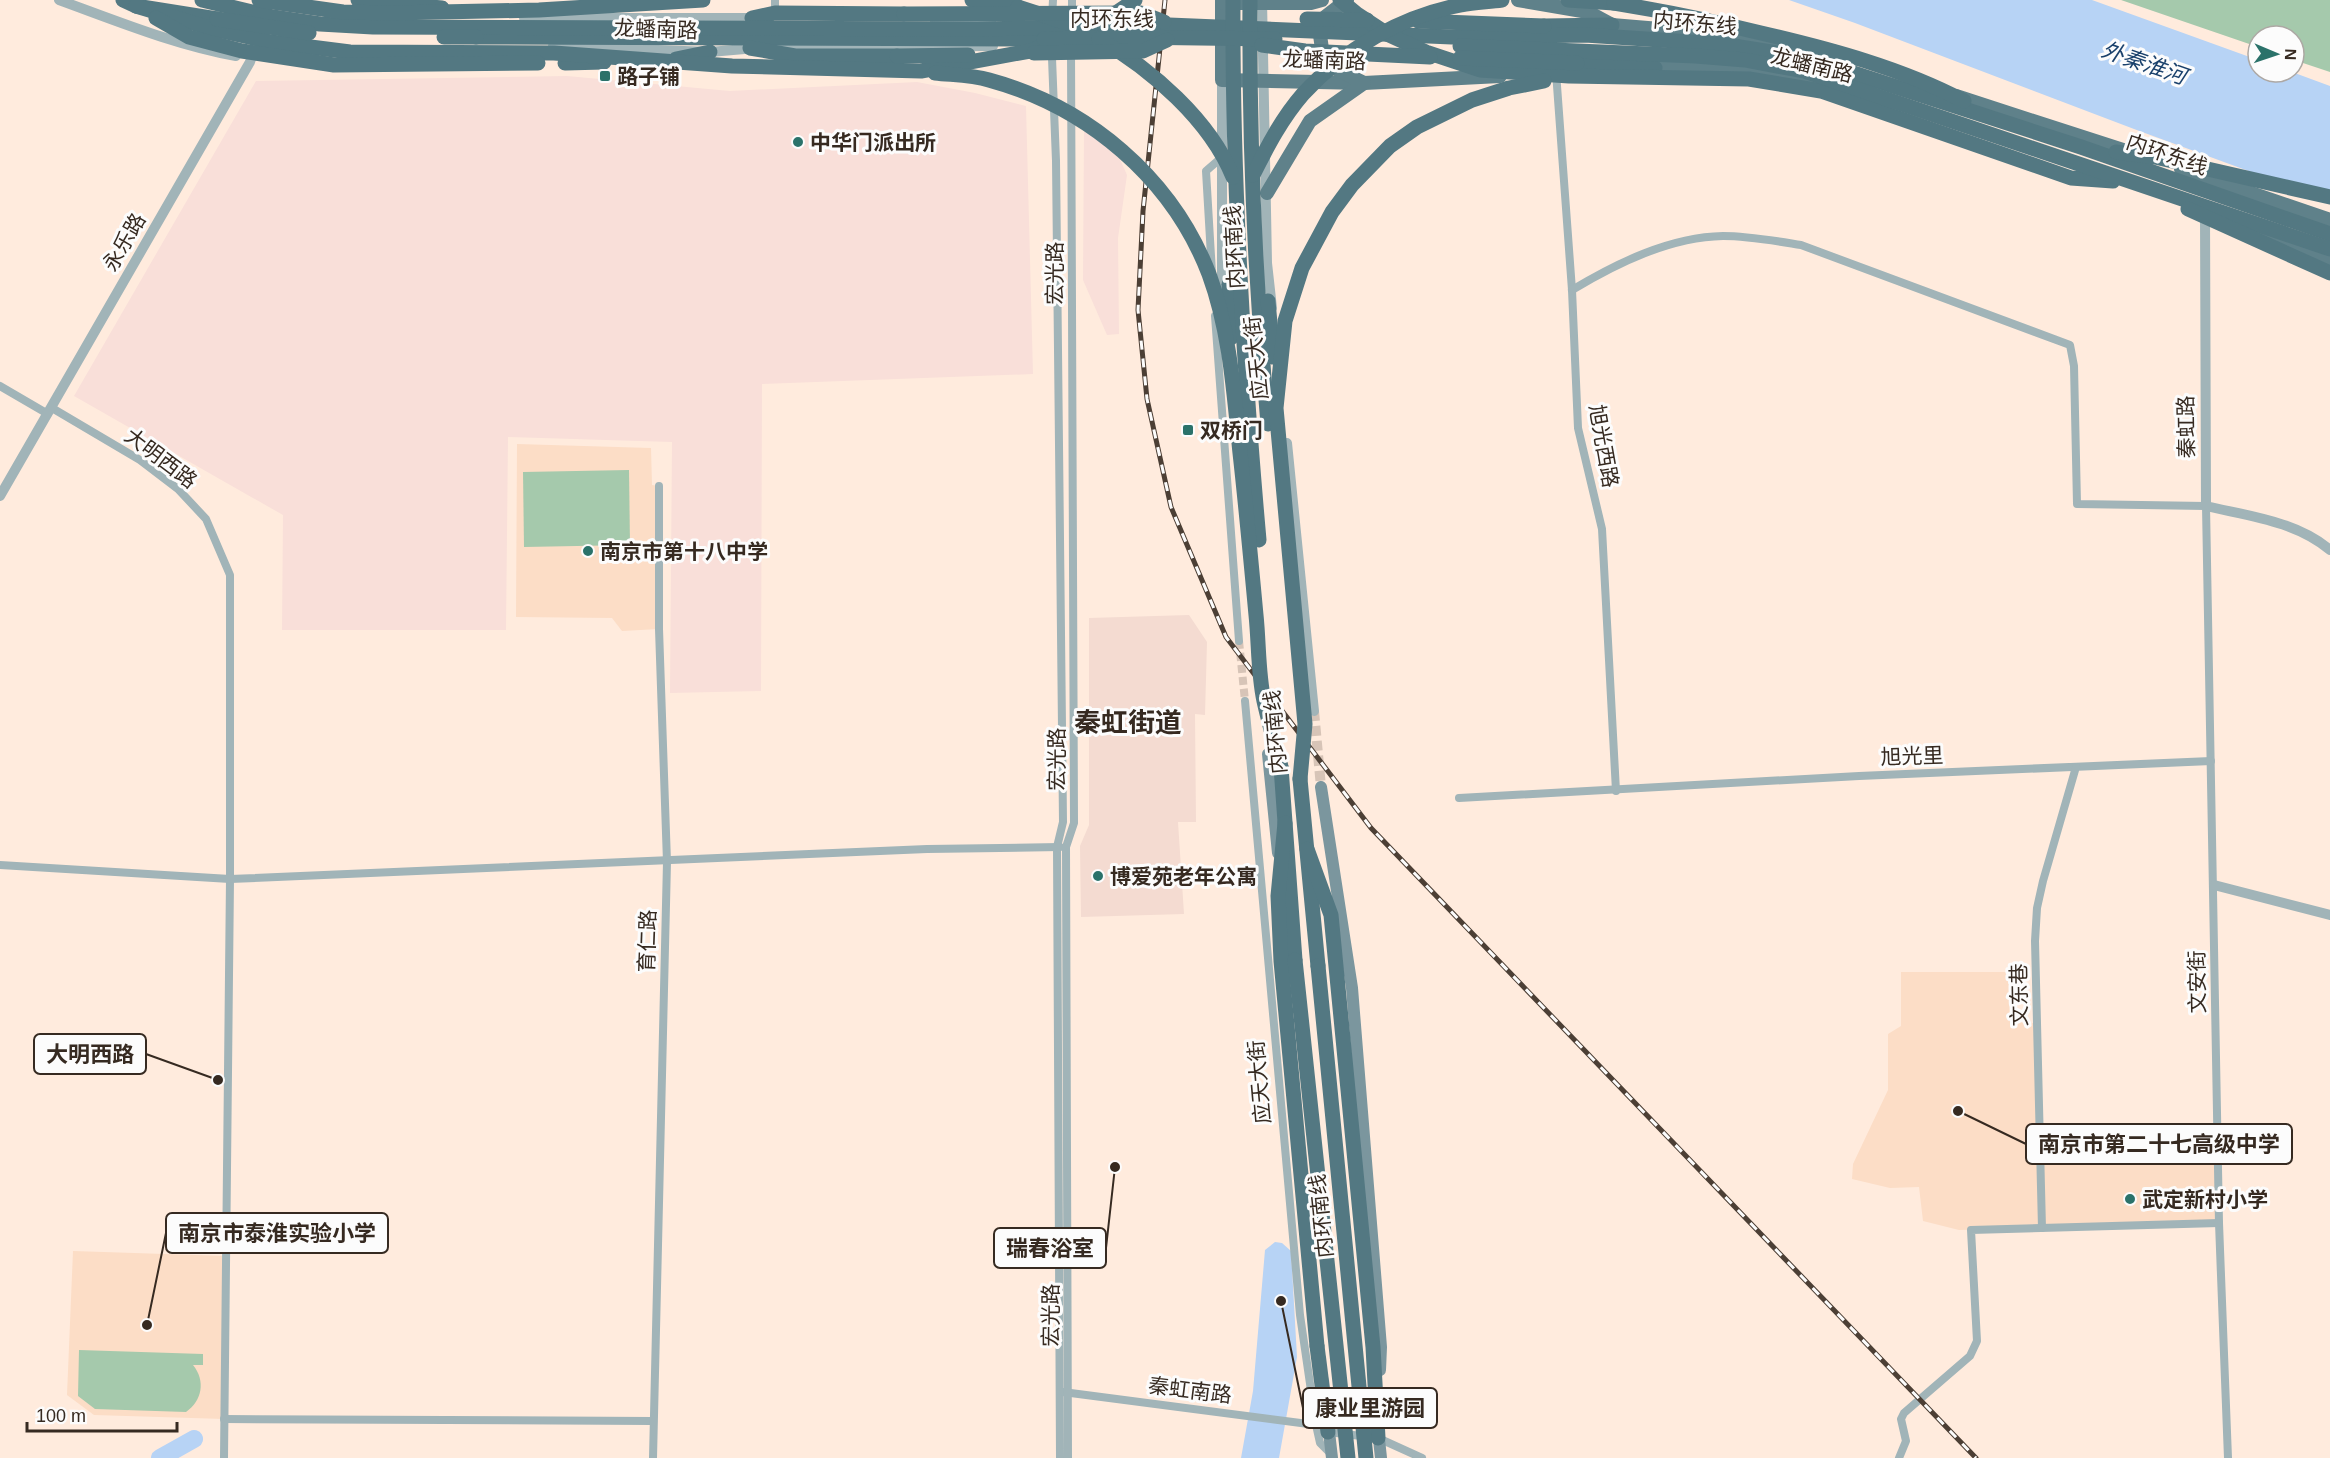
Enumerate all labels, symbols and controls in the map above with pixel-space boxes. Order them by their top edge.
street label: 内环东线 [1070,7,1154,30]
street label: 内环东线 [1652,8,1738,38]
street label: 龙蟠南路 [614,16,698,42]
north arrow [2246,24,2306,84]
water label: 外秦淮河 [2098,37,2193,90]
street label: 龙蟠南路 [1768,44,1856,86]
street label: 龙蟠南路 [1282,47,1366,73]
text: N [2282,48,2299,61]
place label: 路子铺 [617,65,680,88]
marker: 路子铺 [598,69,612,83]
street label: 内环东线 [2124,129,2210,179]
place label: 中华门派出所 [810,131,936,154]
marker: 中华门派出所 [791,135,805,149]
street label: 内环南线 [1220,204,1248,290]
street label: 永乐路 [98,209,150,275]
street label: 宏光路 [1043,242,1066,305]
street label: 应天大街 [1240,315,1272,401]
street label: 秦虹路 [2174,395,2198,459]
street label: 旭光西路 [1585,403,1623,489]
place label: 双桥门 [1200,419,1263,442]
marker: 双桥门 [1181,423,1195,437]
street label: 大明西路 [121,424,201,492]
place label: 南京市第十八中学 [600,540,768,563]
marker: 南京市第十八中学 [581,544,595,558]
street label: 内环南线 [1260,689,1290,775]
district label: 秦虹街道 [1074,708,1182,738]
street label: 宏光路 [1045,728,1068,791]
street label: 旭光里 [1880,743,1944,769]
place label: 博爱苑老年公寓 [1110,865,1257,888]
marker: 博爱苑老年公寓 [1091,869,1105,883]
street label: 育仁路 [634,909,660,973]
street label: 文安街 [2185,950,2209,1014]
street label: 文东巷 [2007,963,2031,1027]
callout: 大明西路 [34,1034,146,1074]
street label: 应天大街 [1244,1039,1274,1125]
text: 大明西路 [46,1042,134,1067]
callout: 南京市第二十七高级中学 [2026,1124,2292,1164]
text: 南京市第二十七高级中学 [2038,1132,2280,1157]
street label: 内环南线 [1305,1173,1337,1259]
place label: 武定新村小学 [2142,1188,2268,1211]
marker: 武定新村小学 [2123,1192,2137,1206]
callout: 南京市泰淮实验小学 [166,1213,388,1253]
text: 南京市泰淮实验小学 [178,1221,376,1246]
callout: 瑞春浴室 [994,1228,1106,1268]
text: 瑞春浴室 [1006,1236,1094,1261]
street label: 宏光路 [1039,1284,1062,1347]
street label: 秦虹南路 [1147,1373,1233,1407]
callout: 康业里游园 [1303,1388,1437,1428]
scale bar [27,1395,177,1433]
text: 康业里游园 [1315,1396,1425,1421]
text: 100 m [36,1406,86,1426]

